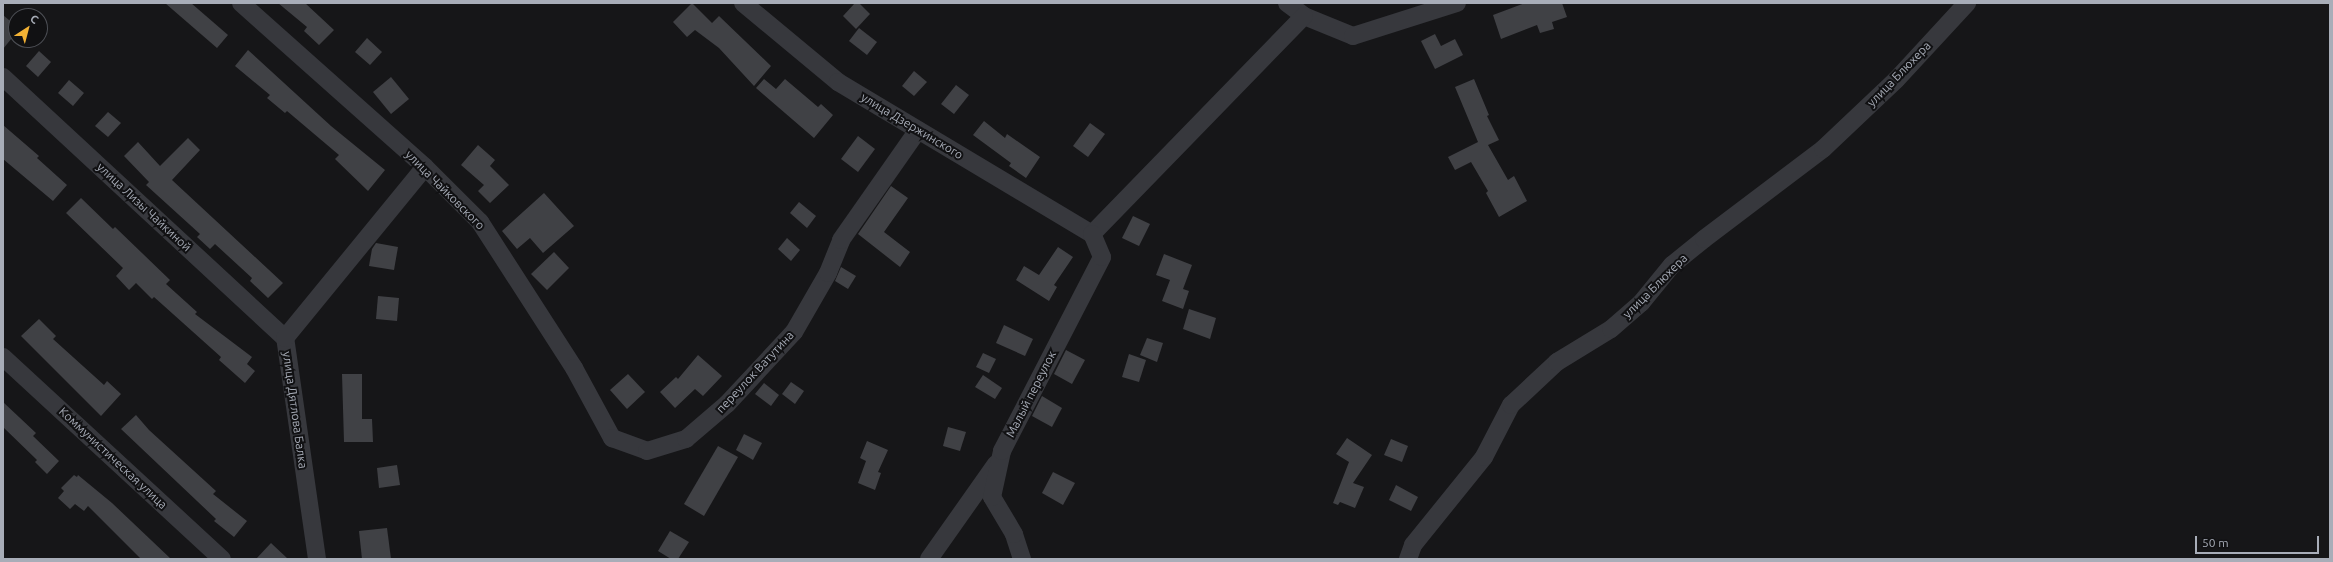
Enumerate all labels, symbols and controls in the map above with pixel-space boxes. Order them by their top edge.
north arrow [8,8,48,48]
text: С [28,12,41,26]
street label: улица Блюхера [1864,38,1934,110]
street label: улица Дзержинского [858,90,966,162]
street label: улица Чайковского [402,147,488,233]
street label: улица Лизы Чайкиной [94,160,194,254]
street label: улица Блюхера [1620,251,1690,321]
street label: переулок Ватутина [713,328,797,416]
street label: Малый переулок [1003,348,1059,440]
street label: улица Дятлова Балка [280,351,310,469]
street label: Коммунистическая улица [56,404,170,512]
scale bar [2197,528,2321,554]
text: 50 m [2202,536,2229,549]

